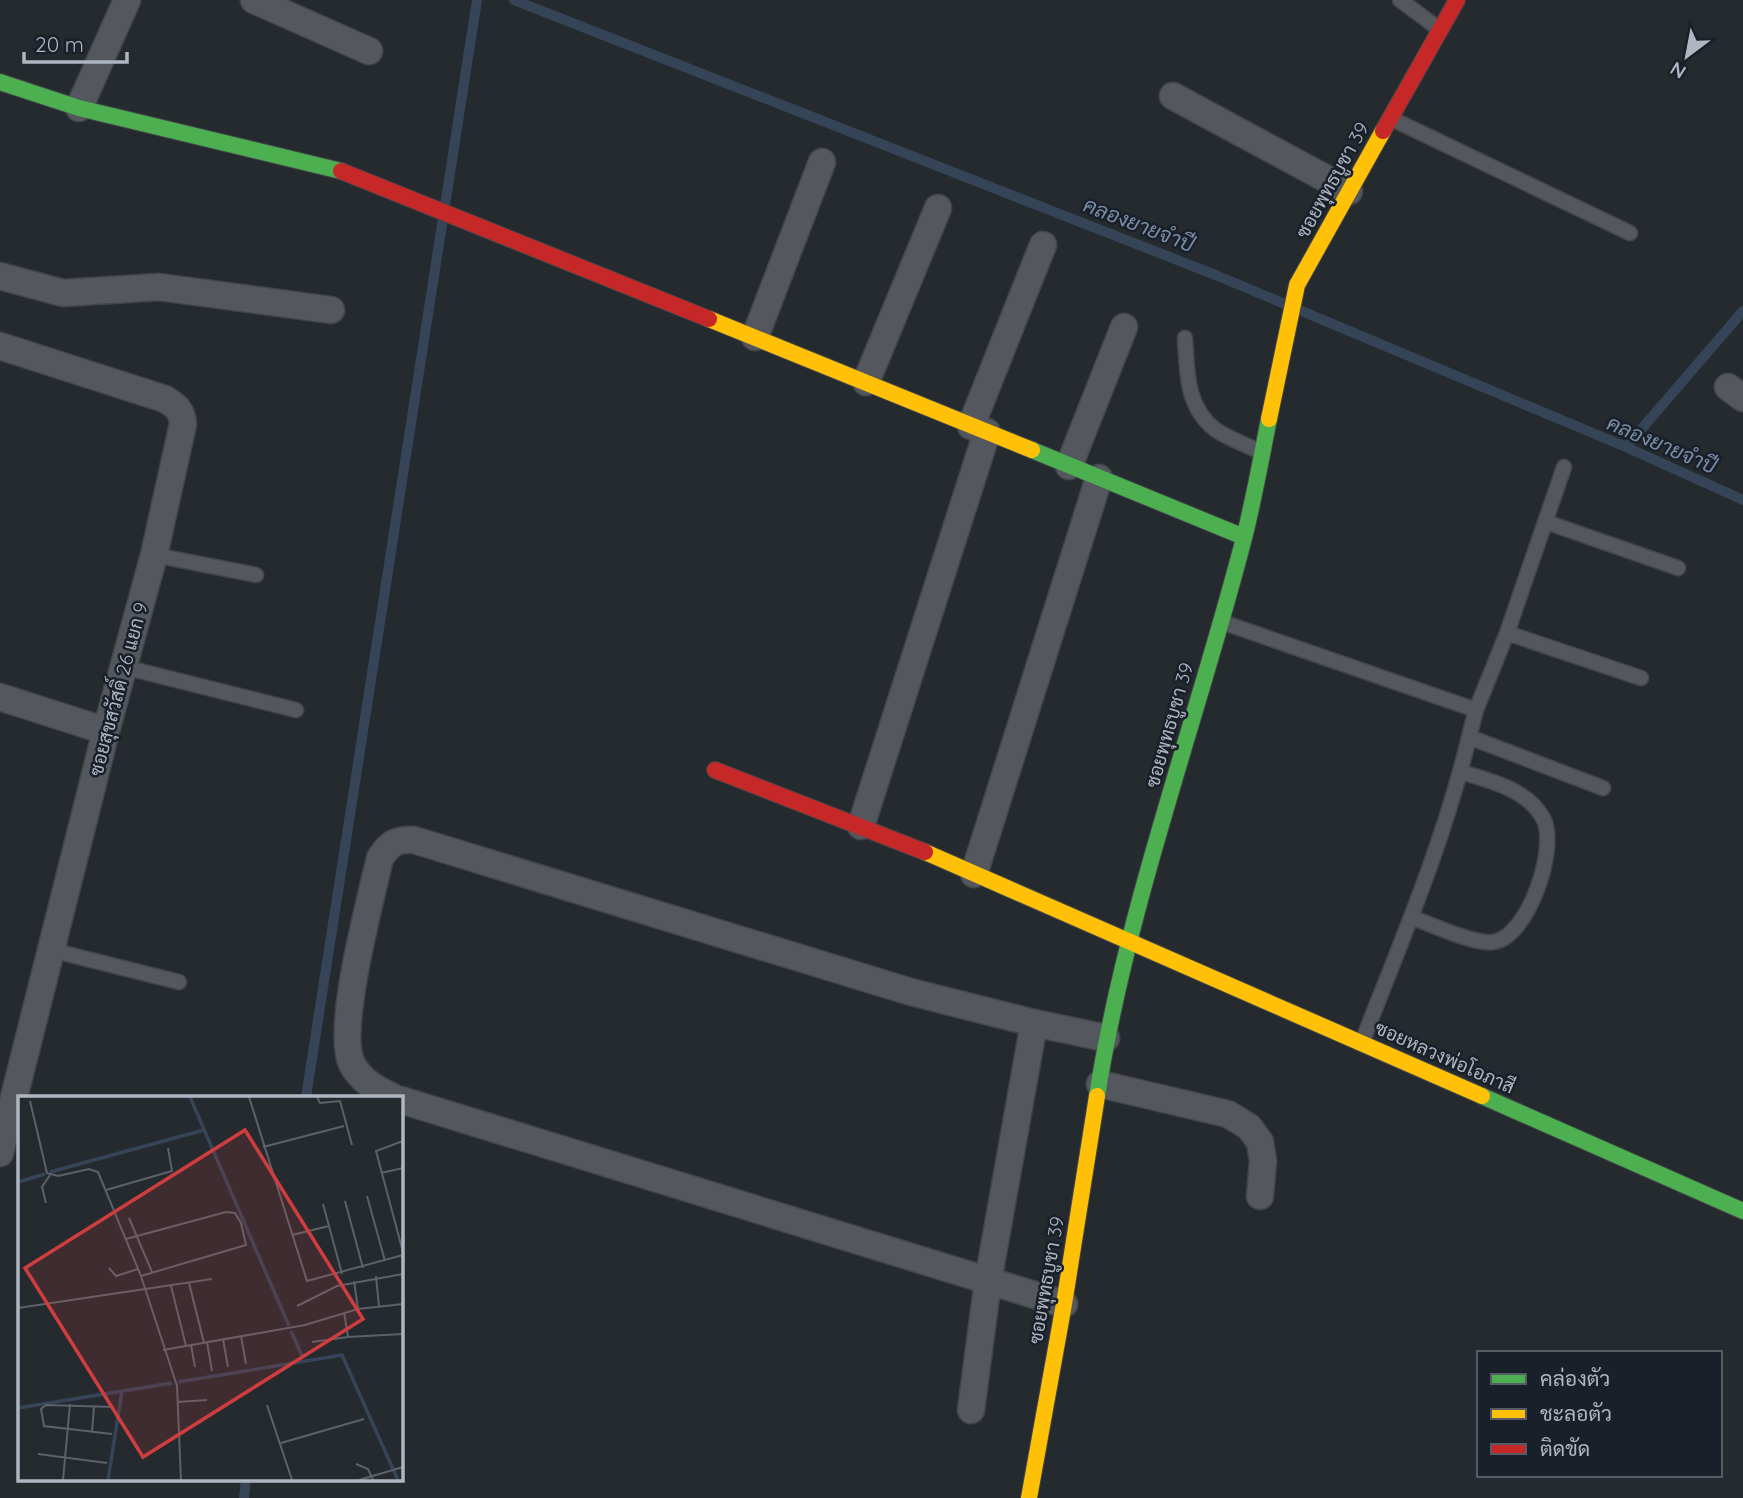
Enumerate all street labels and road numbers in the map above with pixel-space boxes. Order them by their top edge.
street label: ซอยพุทธบูชา 39 [1290,118,1375,243]
street label: ซอยสุขสวัสดิ์ 26 แยก 9 [77,598,154,779]
street label: ซอยพุทธบูชา 39 [1140,660,1200,791]
street label: ซอยหลวงพ่อโอภาสี [1371,1015,1519,1099]
street label: ซอยพุทธบูชา 39 [1023,1214,1071,1346]

